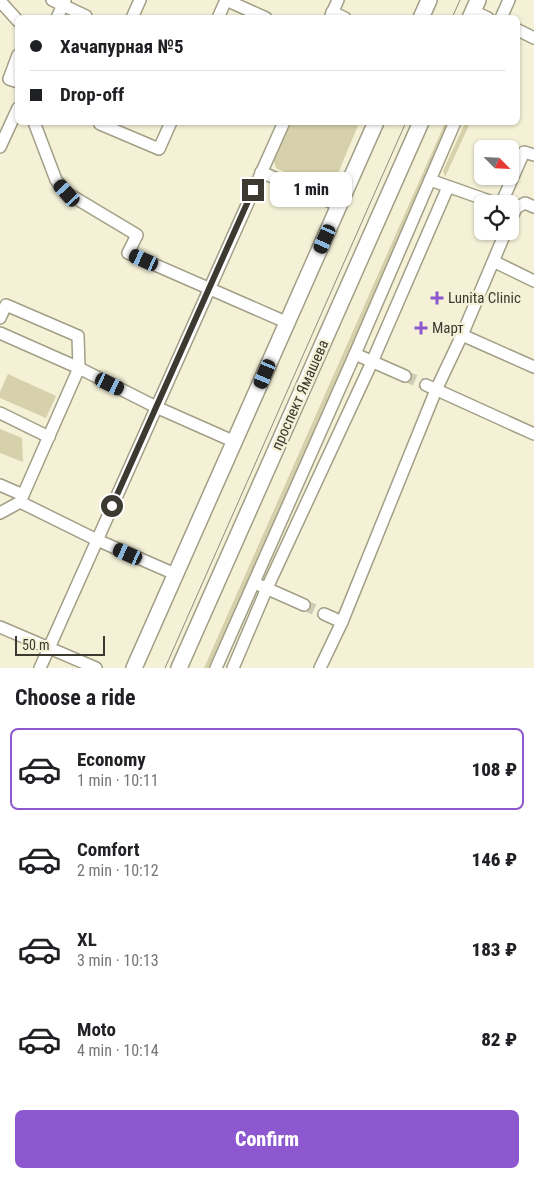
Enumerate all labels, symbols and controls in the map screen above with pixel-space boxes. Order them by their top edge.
text: Хачапурная №5 [60,35,184,58]
text: Drop-off [60,83,124,106]
north arrow [474,140,519,185]
map controls [474,140,519,240]
callout: 1 min [270,172,353,208]
car [51,177,82,209]
route end [242,179,264,201]
text: 1 min [293,180,329,199]
button: locate [474,195,519,240]
car [312,222,337,256]
car [127,247,160,273]
place label: Lunita Clinic [448,289,521,307]
marker: Lunita Clinic [430,291,444,305]
place label: Март [432,319,464,337]
marker: Март [414,321,428,335]
street label: проспект Ямашева [268,337,332,453]
car [252,357,277,391]
car [93,371,126,397]
route start [101,495,123,517]
car [111,541,144,567]
scale bar [15,633,105,656]
text: 50 m [22,637,50,653]
text: Choose a ride [15,685,136,710]
icon: car [17,747,62,792]
text: Economy [77,748,146,771]
text: 108 ₽ [472,758,517,781]
text: 1 min · 10:11 [77,771,159,790]
icon: car [17,837,62,882]
text: Comfort [77,838,140,861]
text: 146 ₽ [472,848,517,871]
text: 2 min · 10:12 [77,861,159,880]
icon: car [17,927,62,972]
text: XL [77,928,97,951]
text: 183 ₽ [472,938,517,961]
text: 3 min · 10:13 [77,951,159,970]
icon: car [17,1017,62,1062]
text: Moto [77,1018,116,1041]
text: 82 ₽ [481,1028,517,1051]
text: 4 min · 10:14 [77,1041,159,1060]
button: Confirm [15,1110,519,1168]

